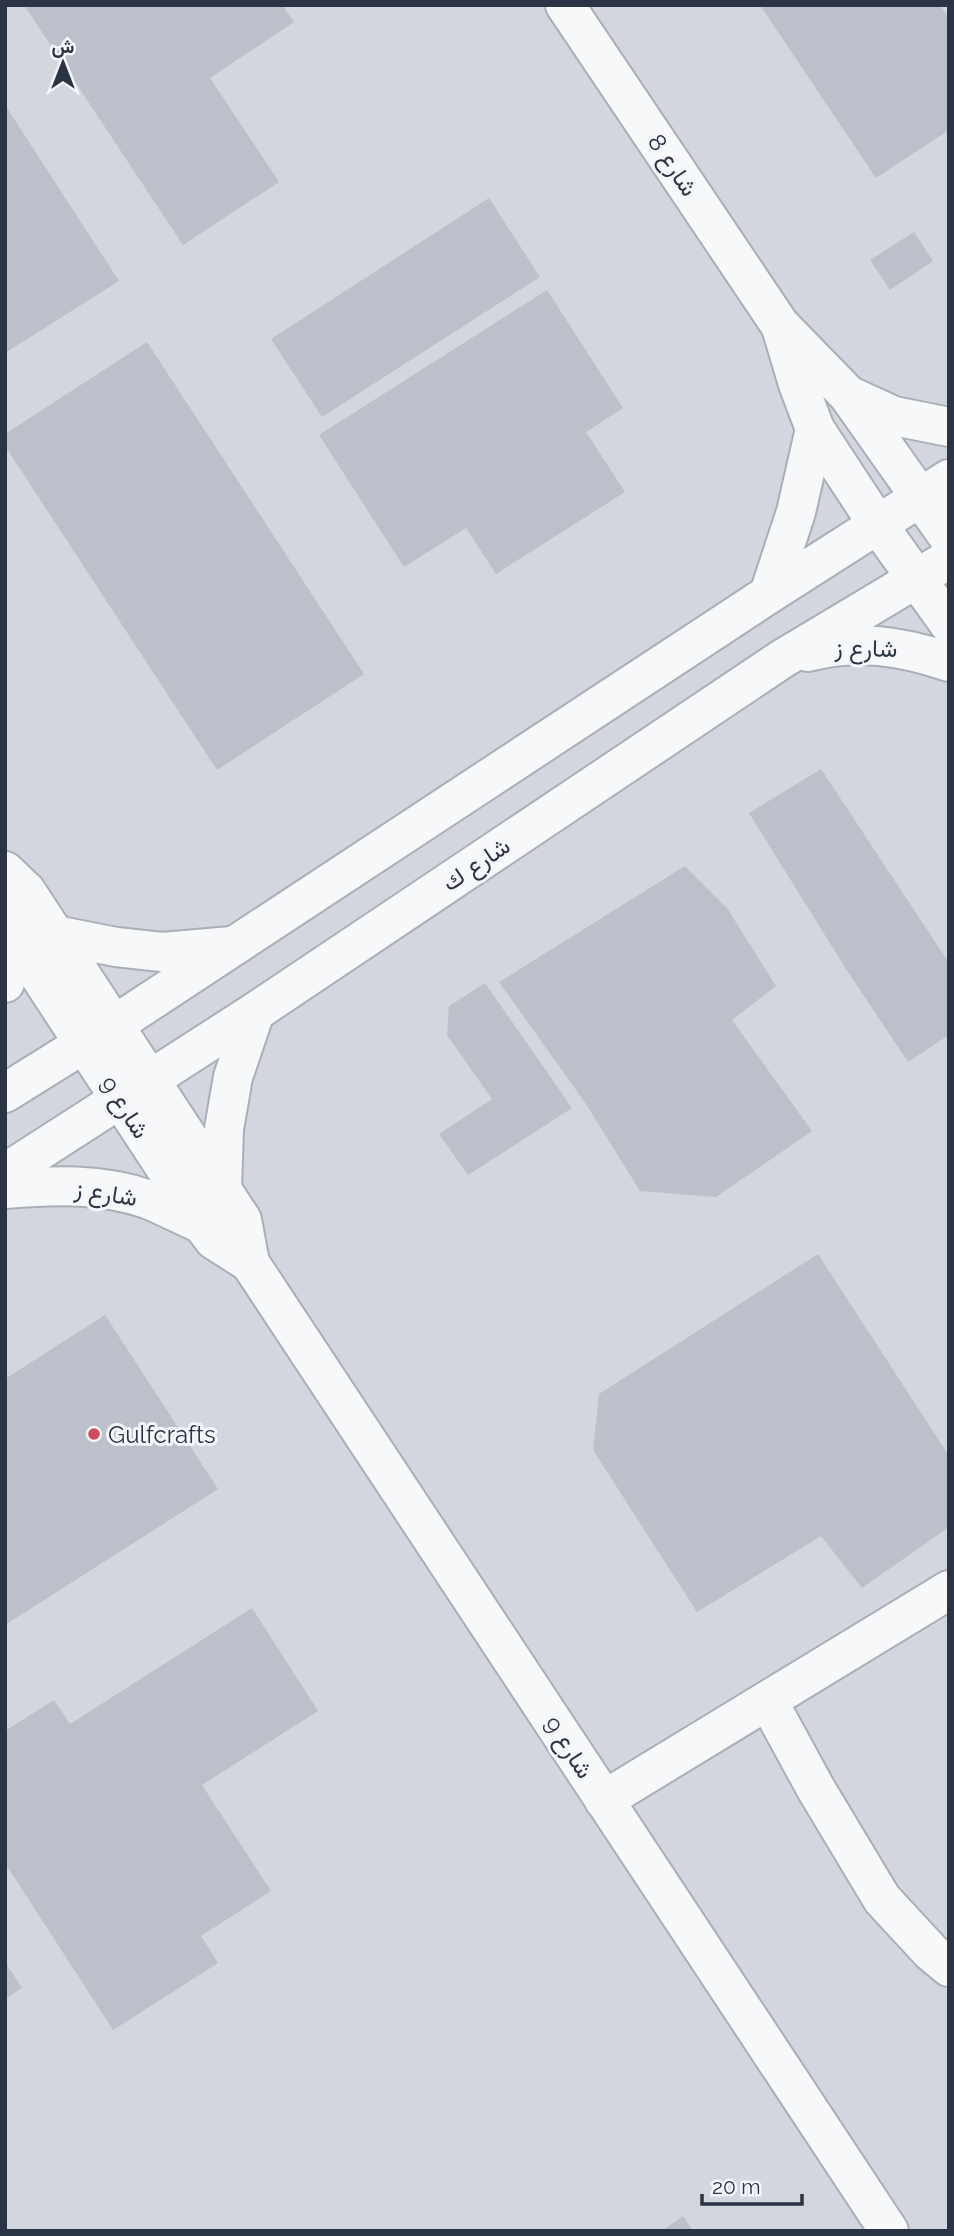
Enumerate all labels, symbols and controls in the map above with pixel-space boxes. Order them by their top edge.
north arrow [28,28,98,98]
text: ش [52,35,75,58]
street label: شارع 8 [640,128,704,203]
street label: شارع ز [833,633,898,665]
street label: شارع ك [437,831,517,899]
street label: شارع 9 [93,1070,156,1145]
street label: شارع ز [72,1174,139,1214]
place label: Gulfcrafts [108,1420,216,1449]
marker: Gulfcrafts [86,1426,102,1442]
street label: شارع 9 [537,1710,600,1785]
scale bar [702,2162,802,2206]
text: 20 m [712,2174,760,2199]

